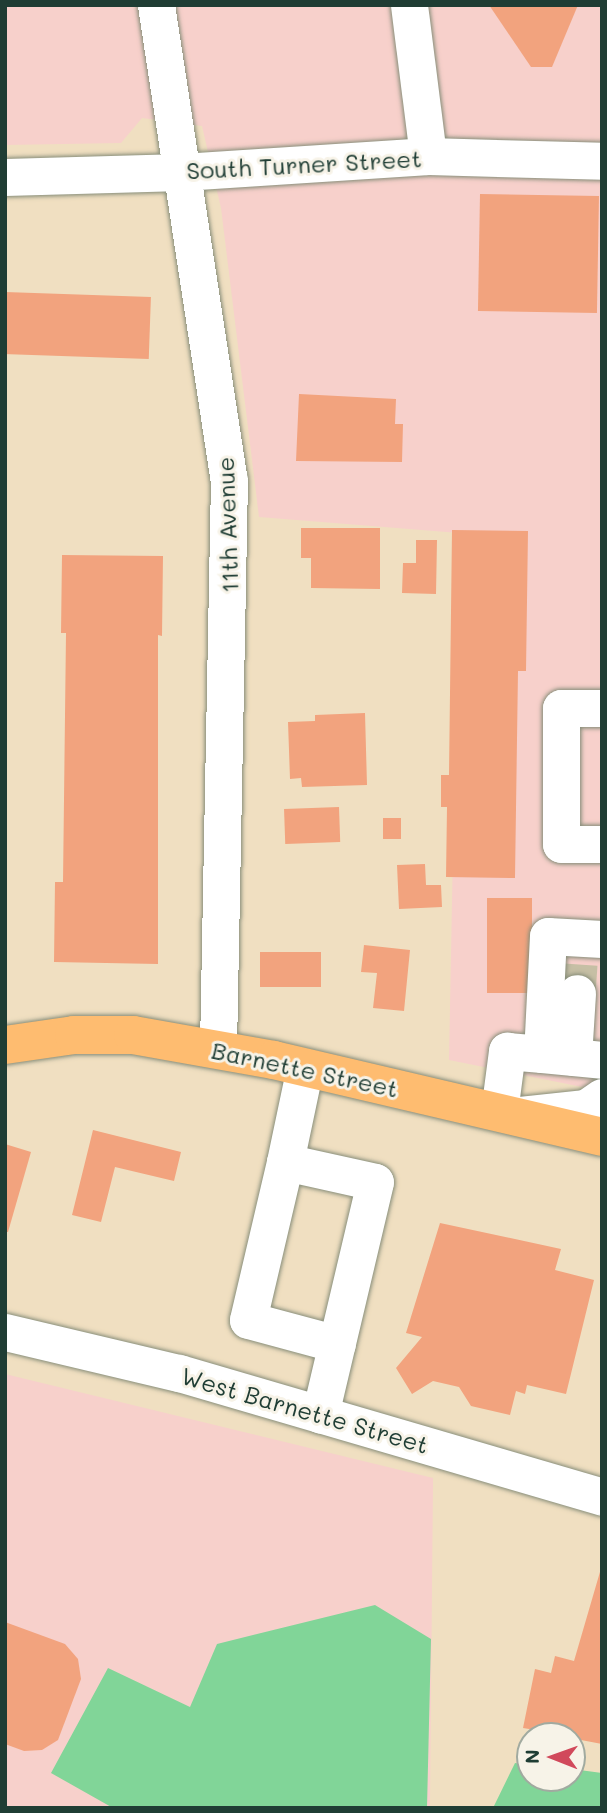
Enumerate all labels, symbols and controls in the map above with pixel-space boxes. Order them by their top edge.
street label: South Turner Street [186,143,422,185]
street label: 11th Avenue [210,456,244,594]
street label: Barnette Street [209,1035,401,1103]
street label: West Barnette Street [178,1361,432,1459]
north arrow [516,1722,586,1792]
text: N [519,1749,544,1764]

